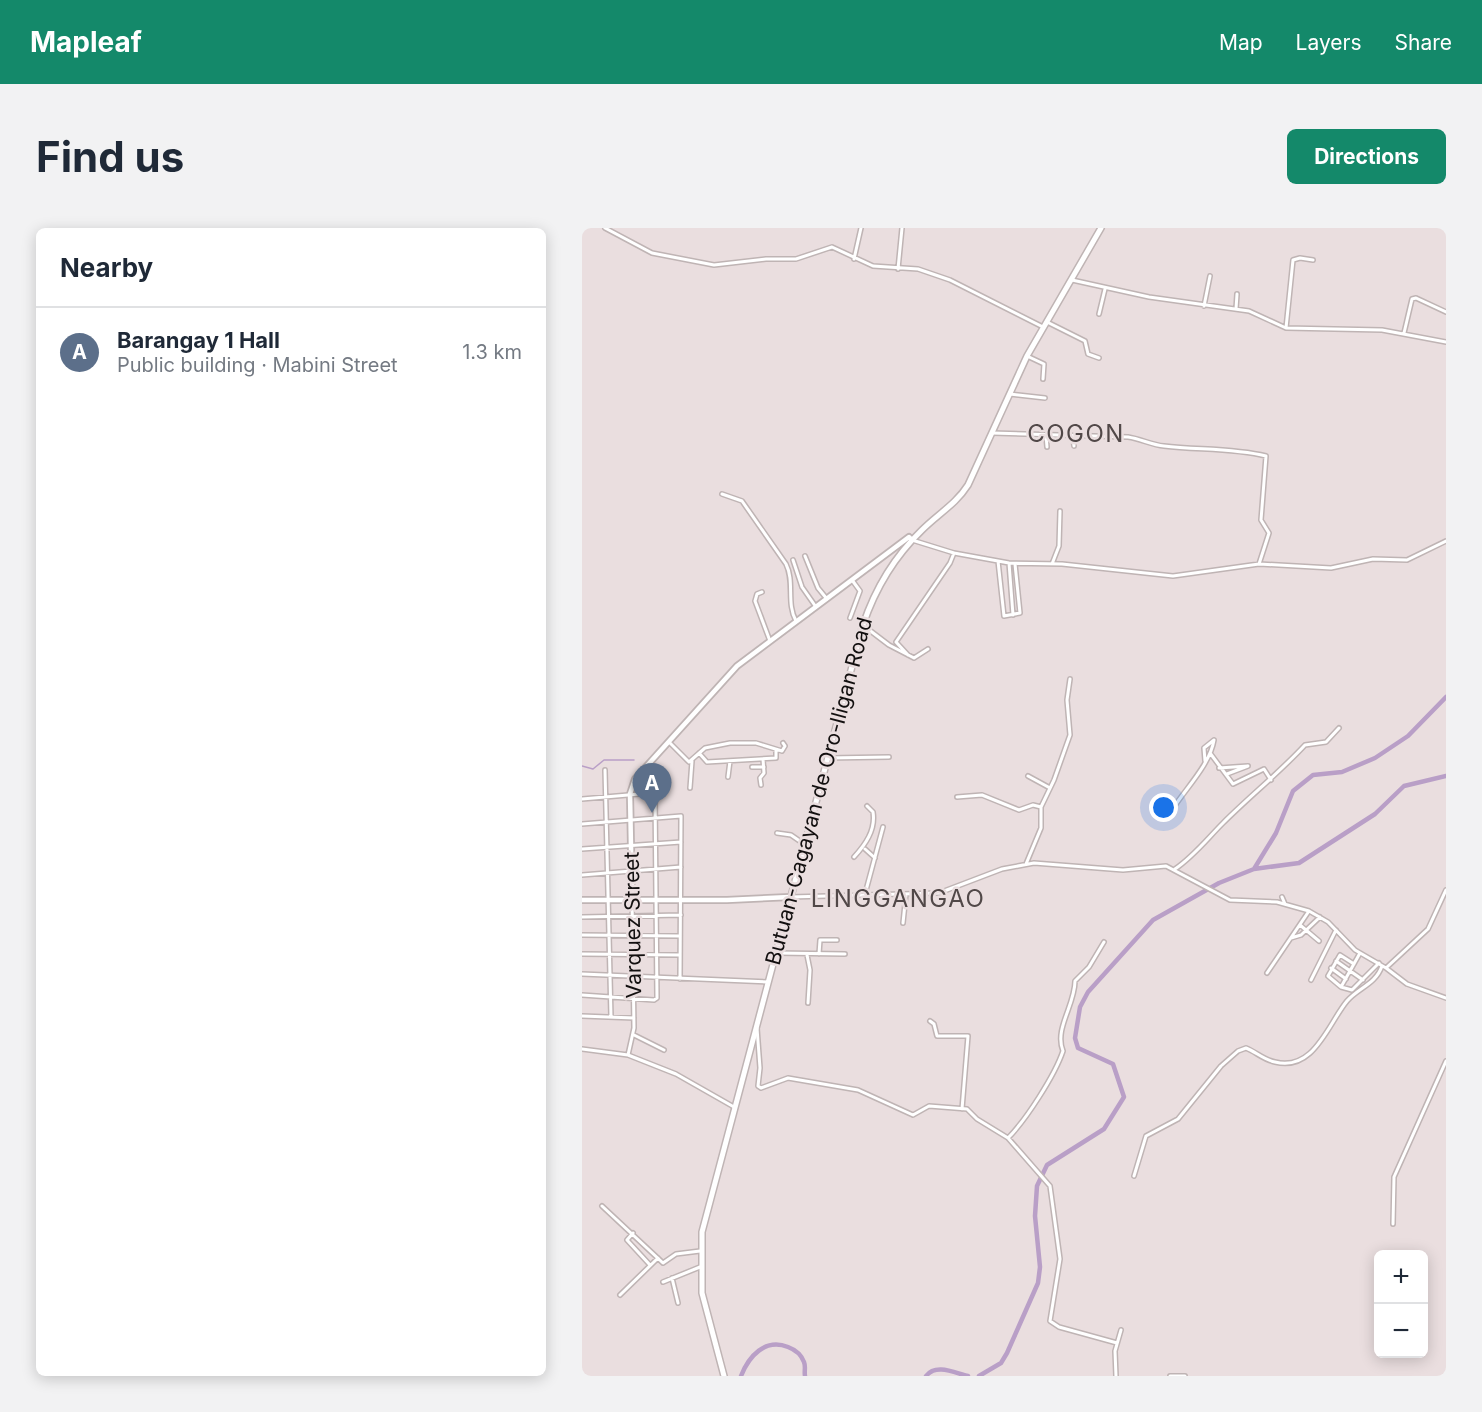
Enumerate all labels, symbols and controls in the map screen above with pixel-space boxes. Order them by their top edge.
text: Mapleaf [30,25,142,59]
text: Map [1219,30,1263,55]
text: Layers [1296,30,1362,55]
text: Share [1395,30,1452,55]
button: Directions [1287,129,1446,184]
text: Find us [36,131,184,182]
text: Nearby [60,252,153,283]
text: Barangay 1 Hall [117,327,280,353]
text: A [72,340,87,364]
text: 1.3 km [462,340,522,364]
text: Public building · Mabini Street [117,353,398,377]
district label: COGON [1027,419,1125,448]
street label: Butuan-Cagayan de Oro-Iligan Road [760,614,877,967]
pin: A [632,764,672,813]
your location [1149,793,1178,822]
street label: Varquez Street [619,851,646,999]
district label: LINGGANGAO [811,884,985,913]
map controls [1374,1250,1428,1358]
button: + [1374,1250,1428,1304]
button: − [1374,1304,1428,1358]

